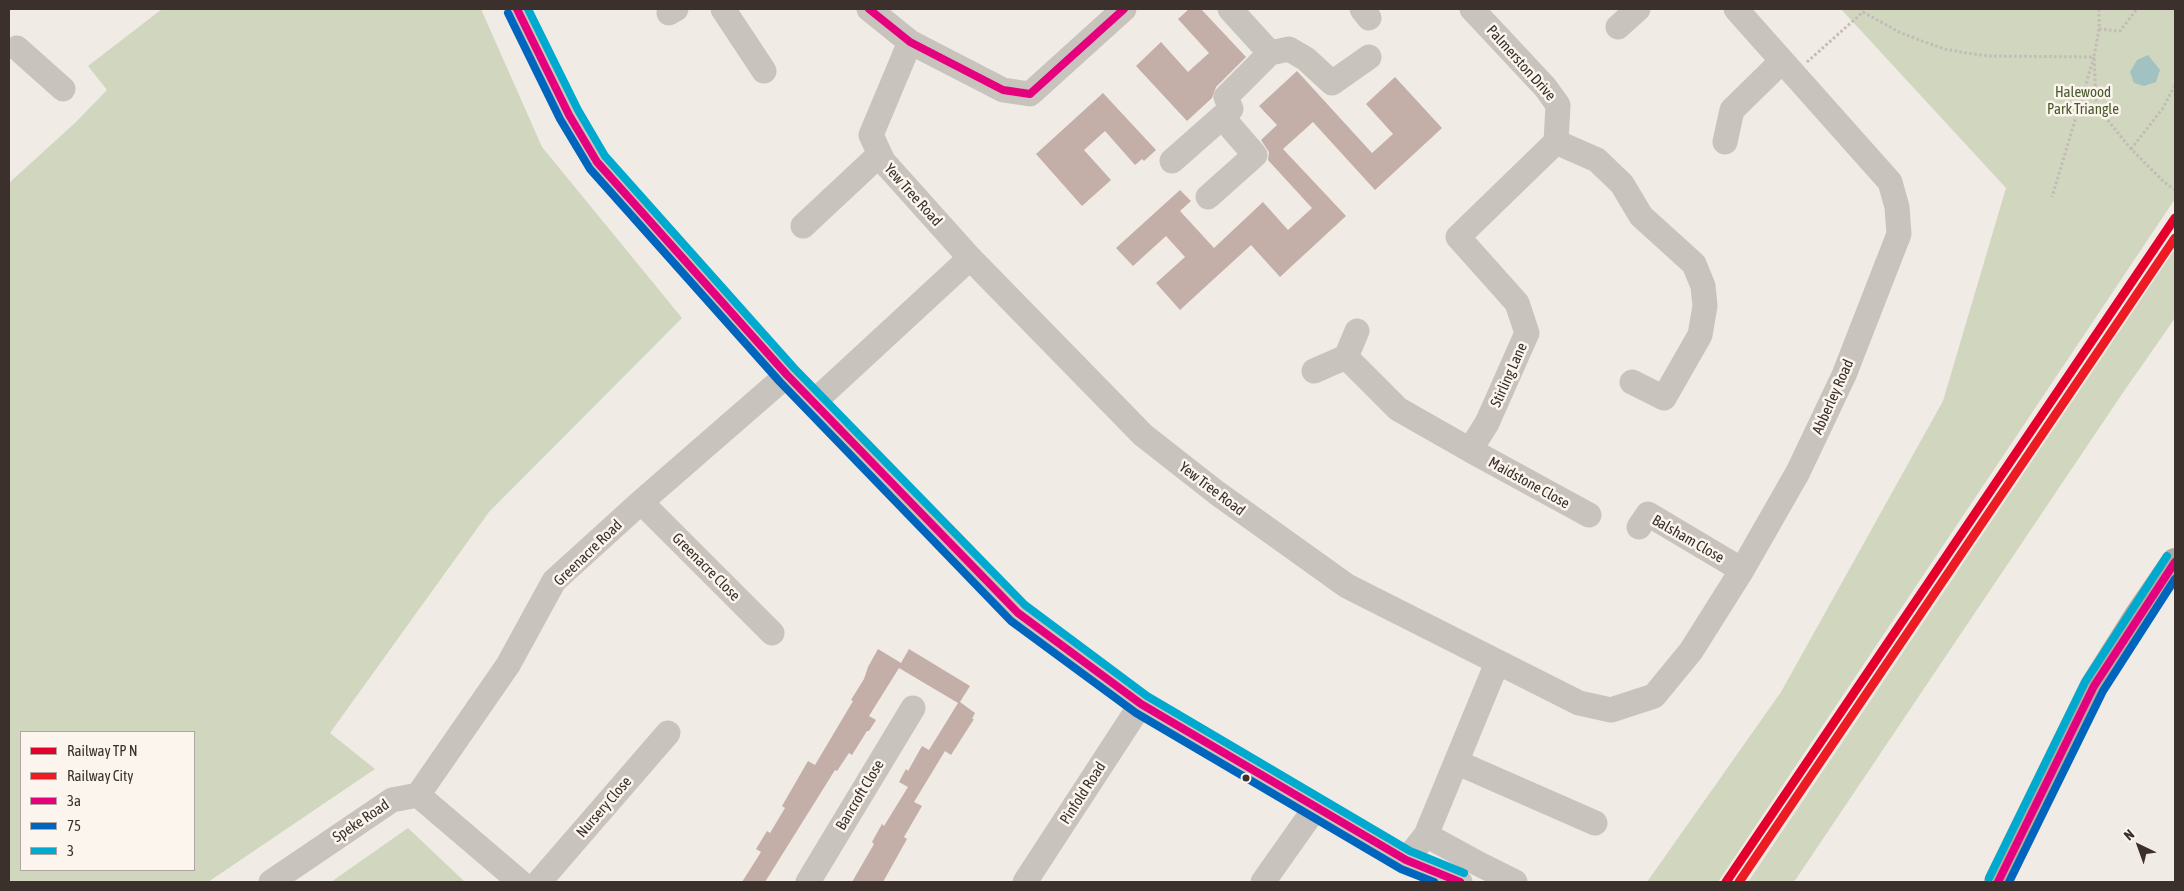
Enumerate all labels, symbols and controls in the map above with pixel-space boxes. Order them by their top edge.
street label: Palmerston Drive [1483,22,1559,104]
park label: Halewood Park Triangle [2047,83,2119,118]
street label: Yew Tree Road [880,160,946,230]
street label: Stirling Lane [1487,340,1531,410]
street label: Abberley Road [1808,357,1858,437]
street label: Maidstone Close [1485,453,1573,513]
street label: Yew Tree Road [1176,458,1248,520]
street label: Balsham Close [1649,511,1727,567]
street label: Greenacre Road [550,516,626,590]
street label: Greenacre Close [668,529,744,605]
legend [20,731,195,871]
text: Railway TP N [67,742,138,759]
street label: Bancroft Close [832,757,888,833]
street label: Pinfold Road [1056,758,1110,828]
text: Railway City [67,767,133,784]
street label: Nursery Close [573,773,635,841]
unlabelled marker [1241,773,1251,783]
text: 3a [67,792,81,809]
street label: Speke Road [329,796,393,846]
text: 75 [67,817,81,834]
north arrow [2114,821,2164,871]
text: N [2121,826,2137,844]
text: 3 [67,842,74,859]

